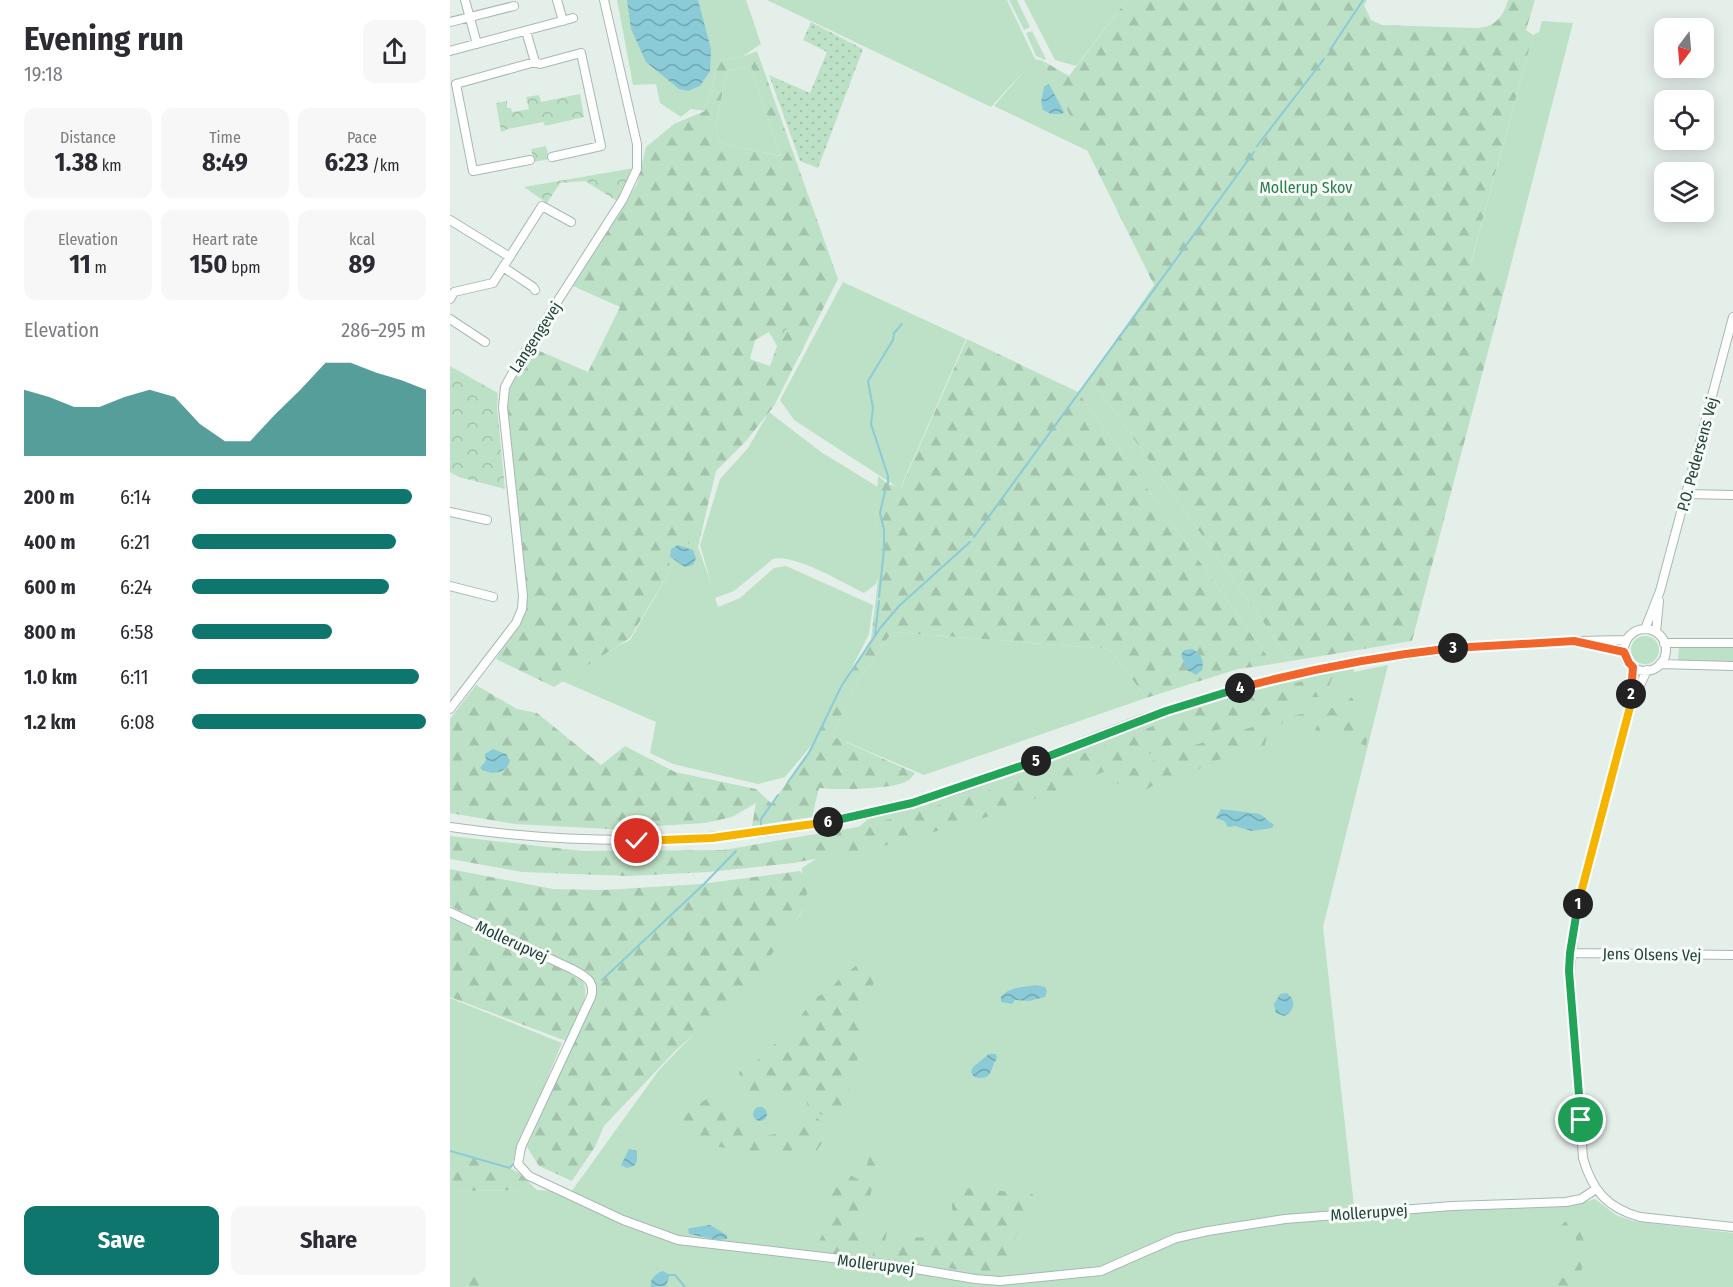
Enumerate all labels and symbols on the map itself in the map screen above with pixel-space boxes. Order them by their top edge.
north arrow [1654,18,1714,78]
park label: Mollerup Skov [1259,178,1353,197]
street label: Langengevej [505,298,565,376]
street label: P.O. Pedersens Vej [1673,395,1722,513]
pin: 3 [1438,633,1468,663]
pin: 4 [1225,673,1255,703]
pin: 2 [1616,679,1646,709]
pin: 5 [1021,746,1051,776]
pin: 6 [813,807,843,837]
pin [611,815,662,866]
pin: 1 [1563,889,1593,919]
street label: Mollerupvej [473,916,551,966]
street label: Jens Olsens Vej [1602,944,1702,965]
pin [1555,1094,1606,1145]
street label: Mollerupvej [1330,1200,1408,1225]
street label: Mollerupvej [836,1250,916,1279]

